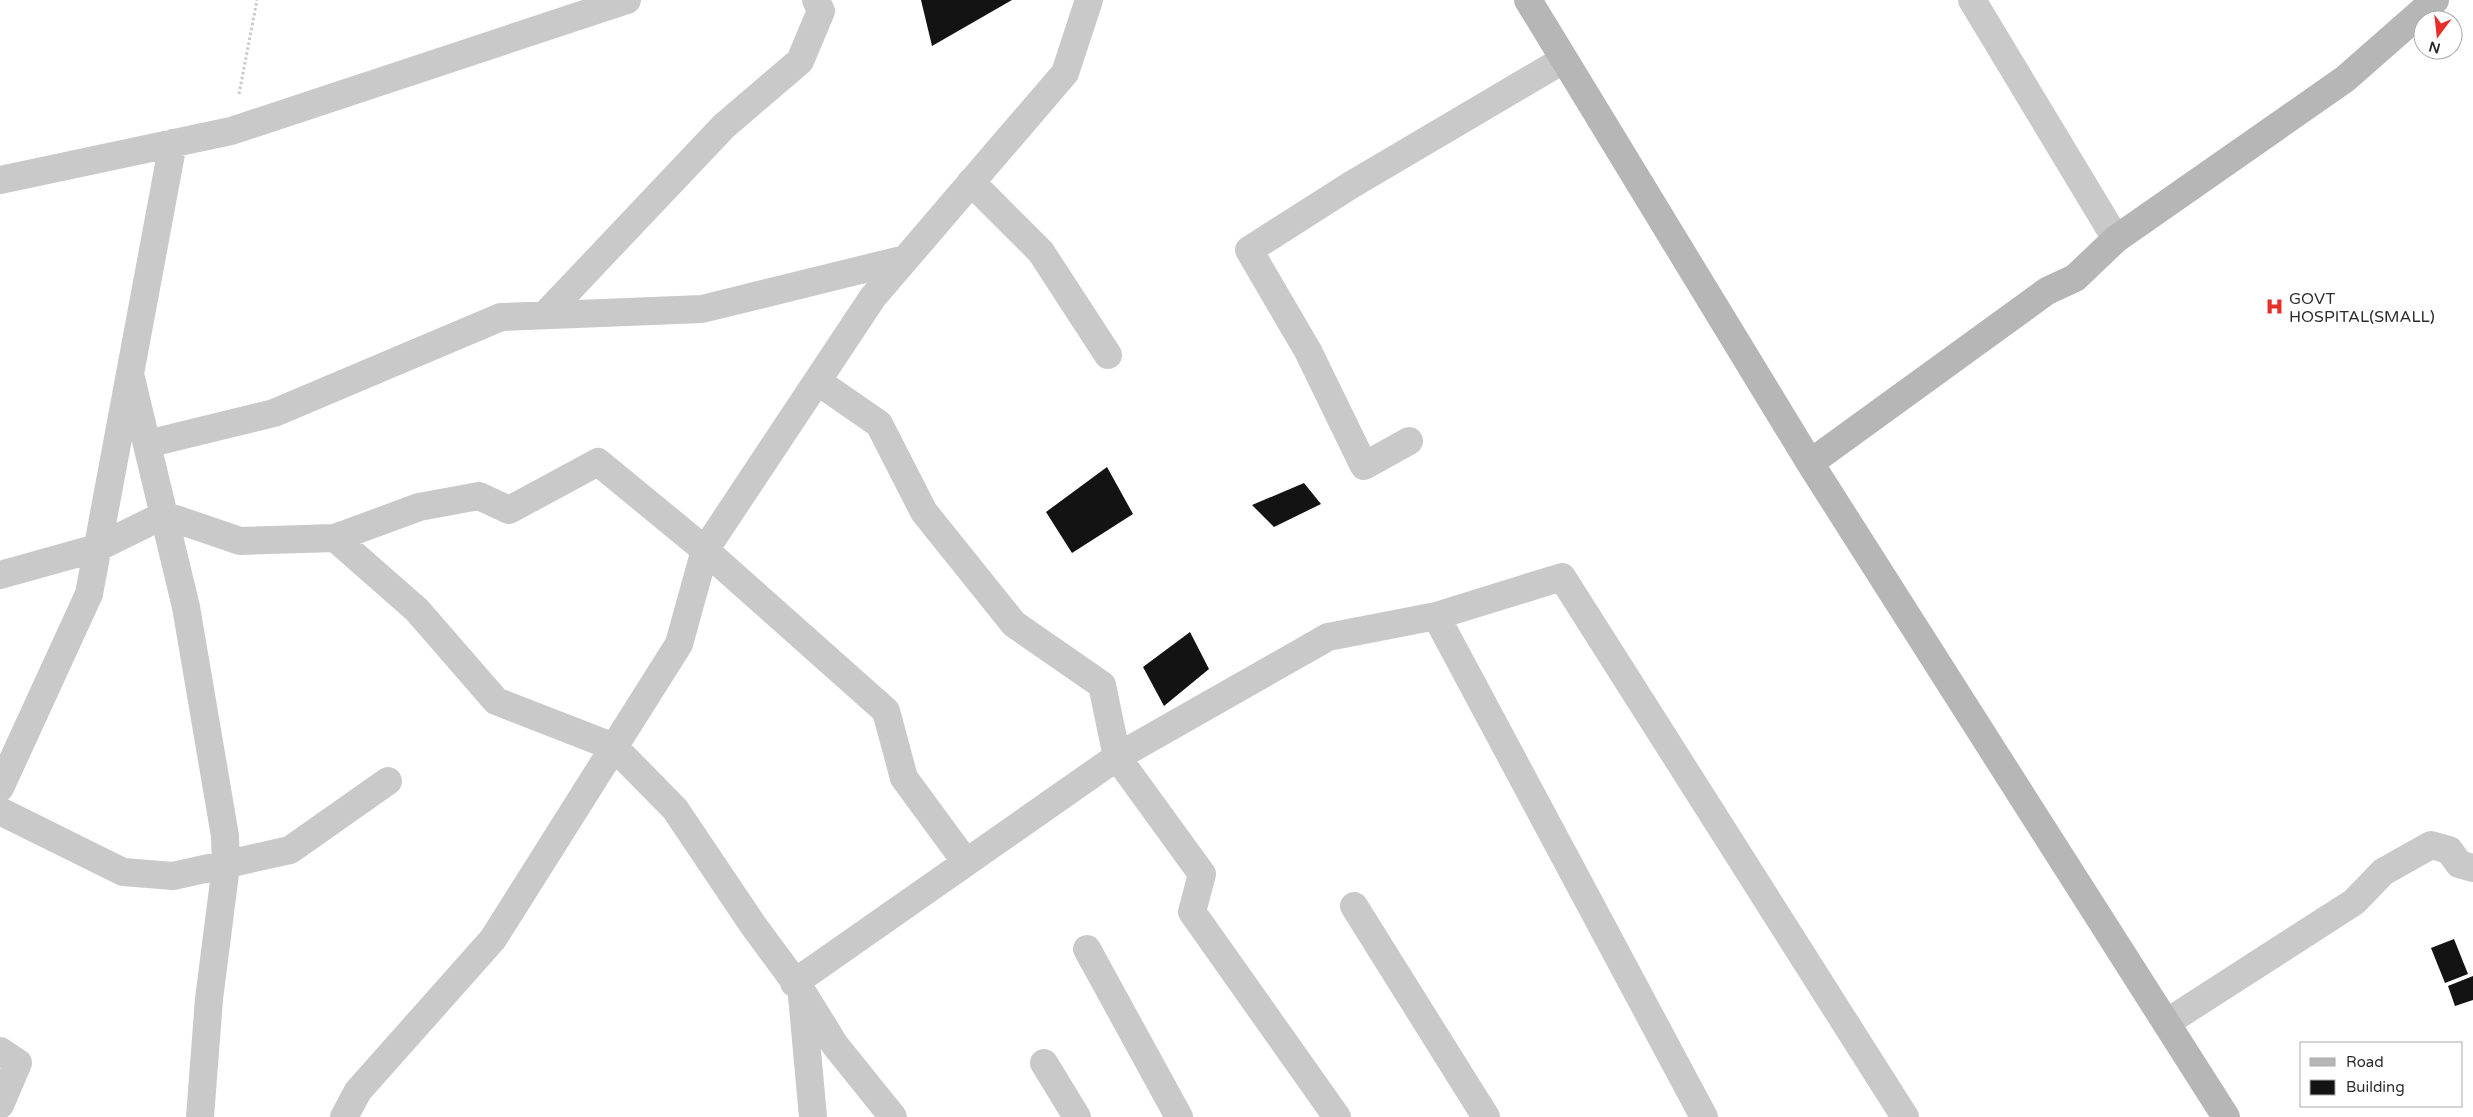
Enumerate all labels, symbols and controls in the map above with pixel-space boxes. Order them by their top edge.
north arrow [2413,10,2463,60]
text: N [2427,37,2442,57]
place label: GOVT HOSPITAL(SMALL) [2289,289,2435,327]
hospital icon: GOVT HOSPITAL(SMALL) [2265,297,2285,317]
legend [2300,1042,2463,1107]
text: Road [2346,1053,2384,1071]
text: Building [2346,1078,2405,1096]

